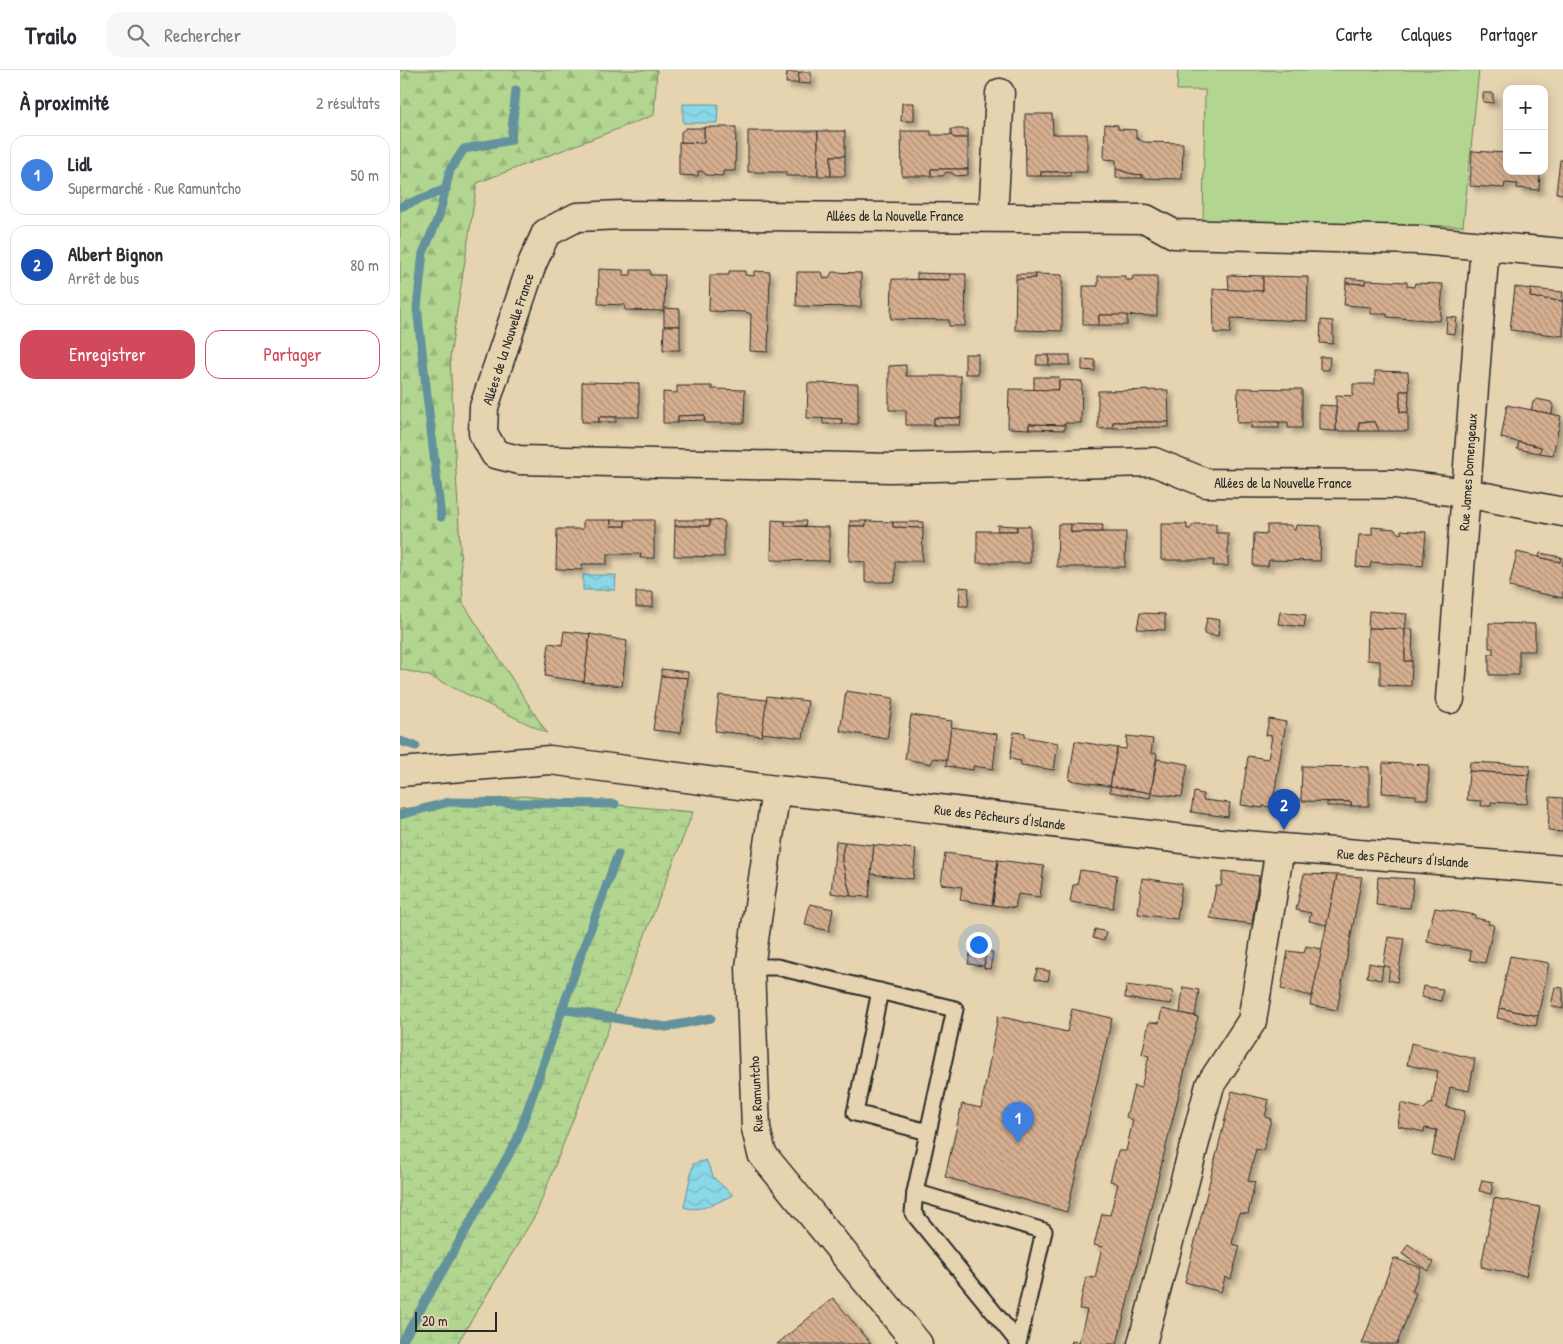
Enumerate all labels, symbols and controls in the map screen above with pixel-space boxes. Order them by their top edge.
search box [106,12,456,57]
text: Trailo [25,19,76,51]
icon: search [124,21,152,49]
text: Rechercher [164,22,241,48]
text: Carte [1335,22,1373,47]
text: Calques [1401,22,1452,47]
text: Partager [1480,22,1538,47]
map controls [1503,85,1548,175]
button: + [1503,85,1548,130]
text: À proximité [20,88,109,117]
text: 2 résultats [316,92,380,114]
button: − [1503,130,1548,175]
text: Lidl [68,151,92,177]
text: 1 [34,164,40,186]
text: 50 m [351,164,379,186]
text: Supermarché · Rue Ramuntcho [68,177,241,199]
street label: Allées de la Nouvelle France [826,206,964,225]
text: Albert Bignon [68,241,163,267]
text: 2 [33,254,41,276]
text: 80 m [350,254,379,276]
text: Arrêt de bus [68,267,139,289]
street label: Allées de la Nouvelle France [477,270,538,407]
button: Enregistrer [20,330,195,379]
button: Partager [205,330,380,379]
street label: Rue James Domengeaux [1454,412,1482,532]
street label: Allées de la Nouvelle France [1214,473,1352,492]
pin: 2 [1268,789,1300,830]
street label: Rue des Pêcheurs d'Islande [933,799,1067,834]
street label: Rue des Pêcheurs d'Islande [1336,843,1470,872]
your location [966,932,992,958]
street label: Rue Ramuntcho [744,1055,767,1132]
pin: 1 [1002,1102,1034,1143]
scale bar [415,1309,498,1332]
text: 20 m [422,1311,448,1330]

